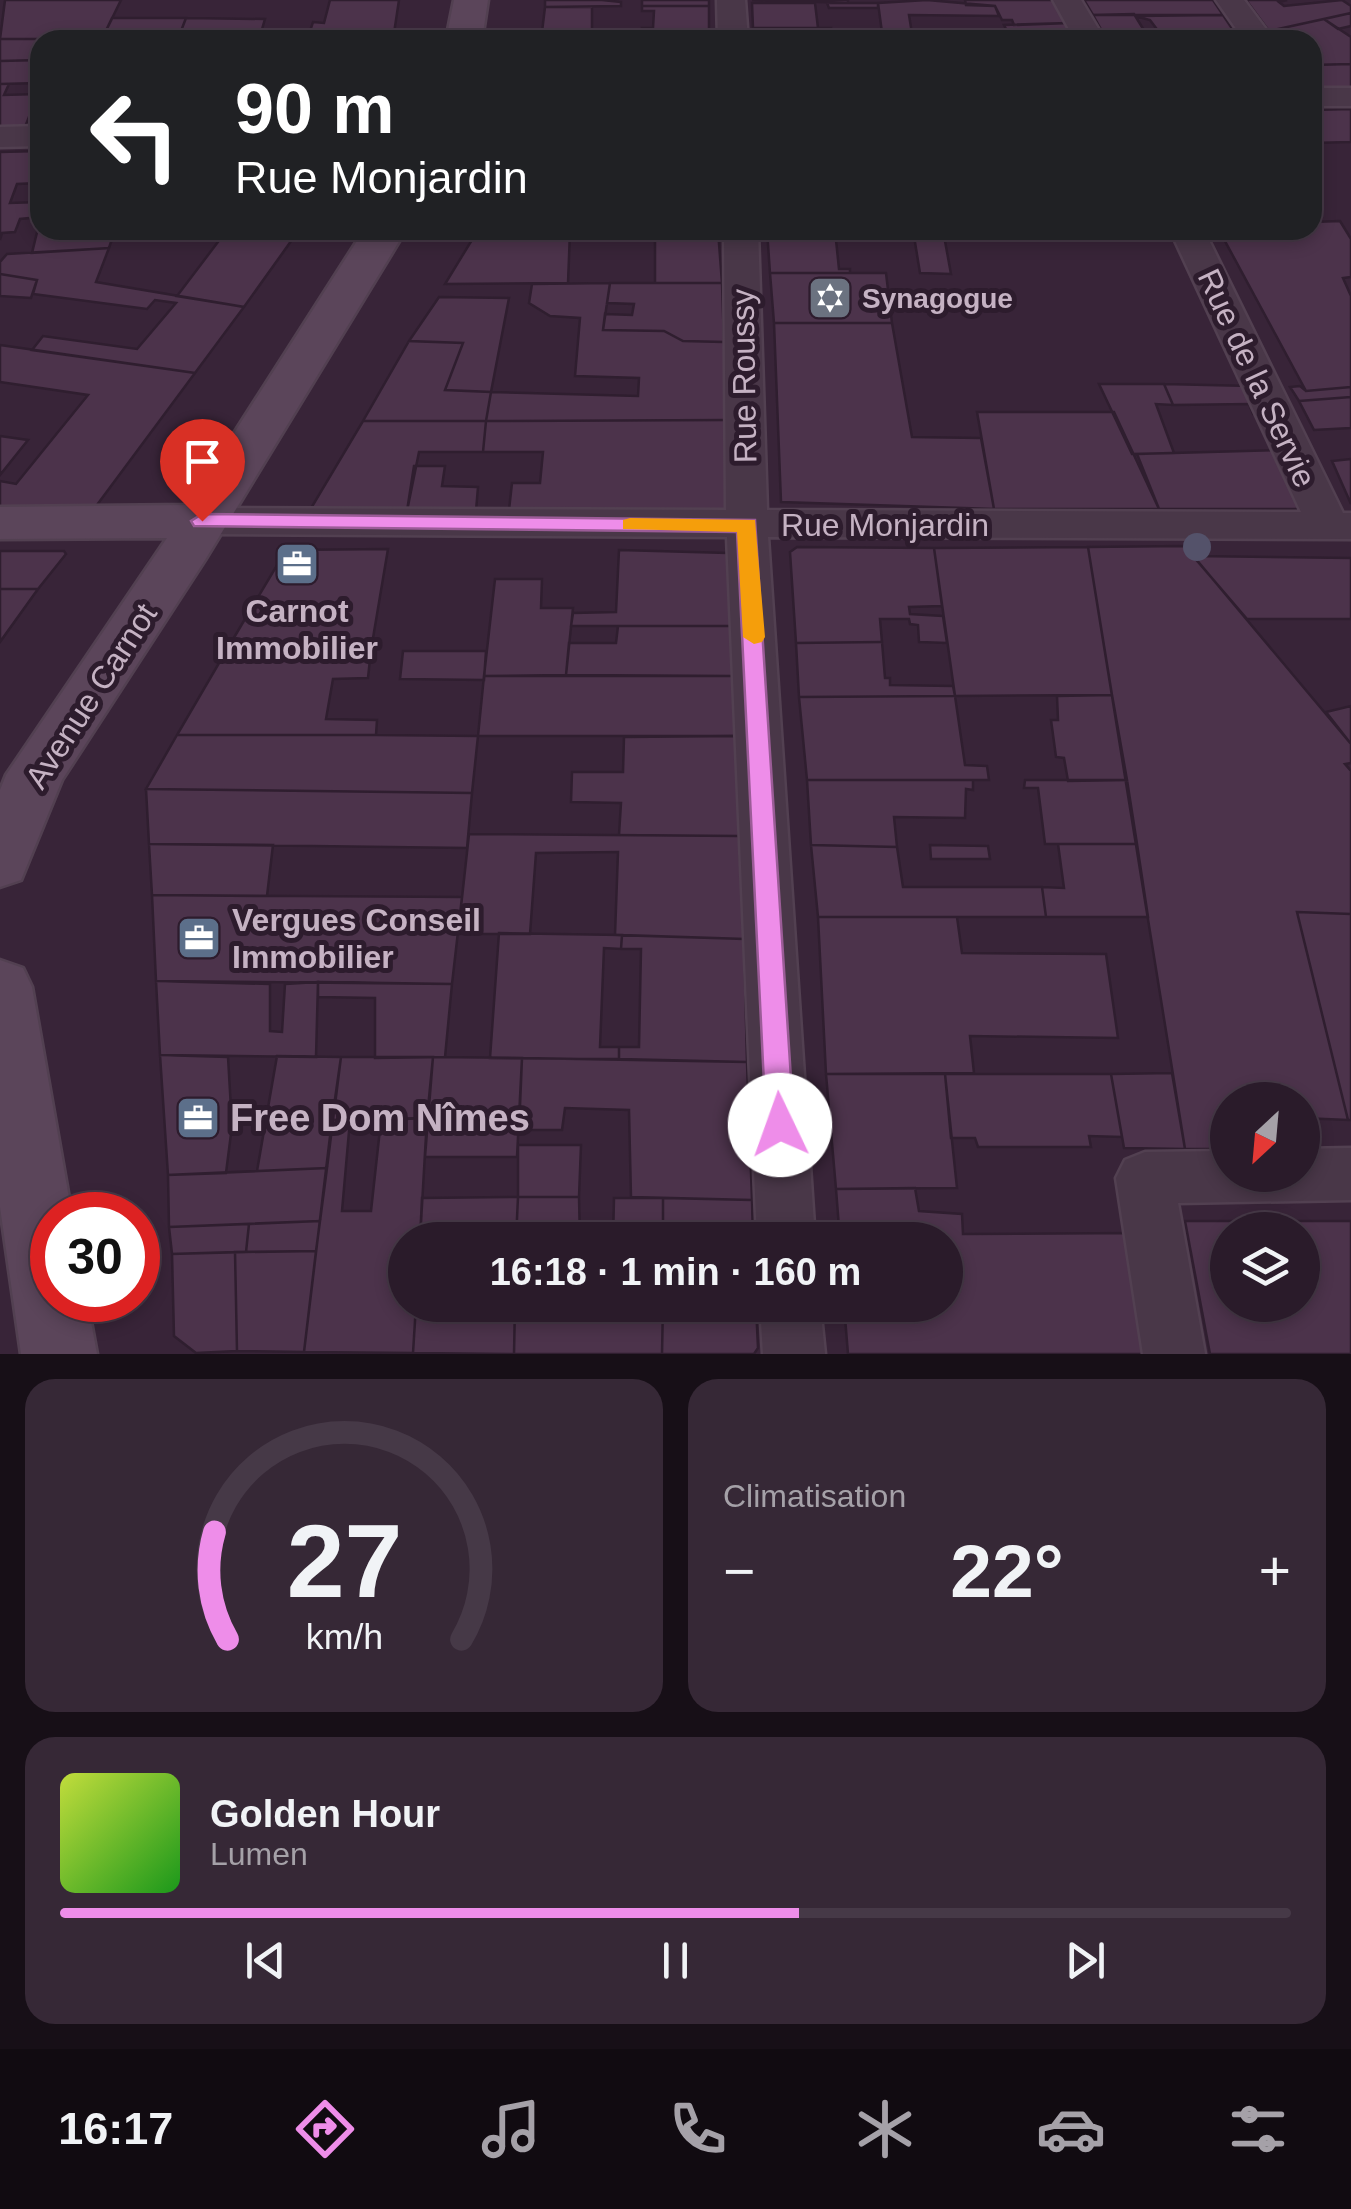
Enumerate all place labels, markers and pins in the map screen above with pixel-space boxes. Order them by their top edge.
synagogue icon: Synagogue [807,275,853,321]
place label: Synagogue [862,283,1013,314]
pin [160,419,245,522]
office icon: Carnot Immobilier [274,541,320,587]
place label: Carnot Immobilier [216,593,378,666]
place label: Vergues Conseil Immobilier [232,902,481,975]
office icon: Vergues Conseil Immobilier [176,915,222,961]
office icon: Free Dom Nîmes [175,1095,221,1141]
place label: Free Dom Nîmes [230,1097,530,1139]

